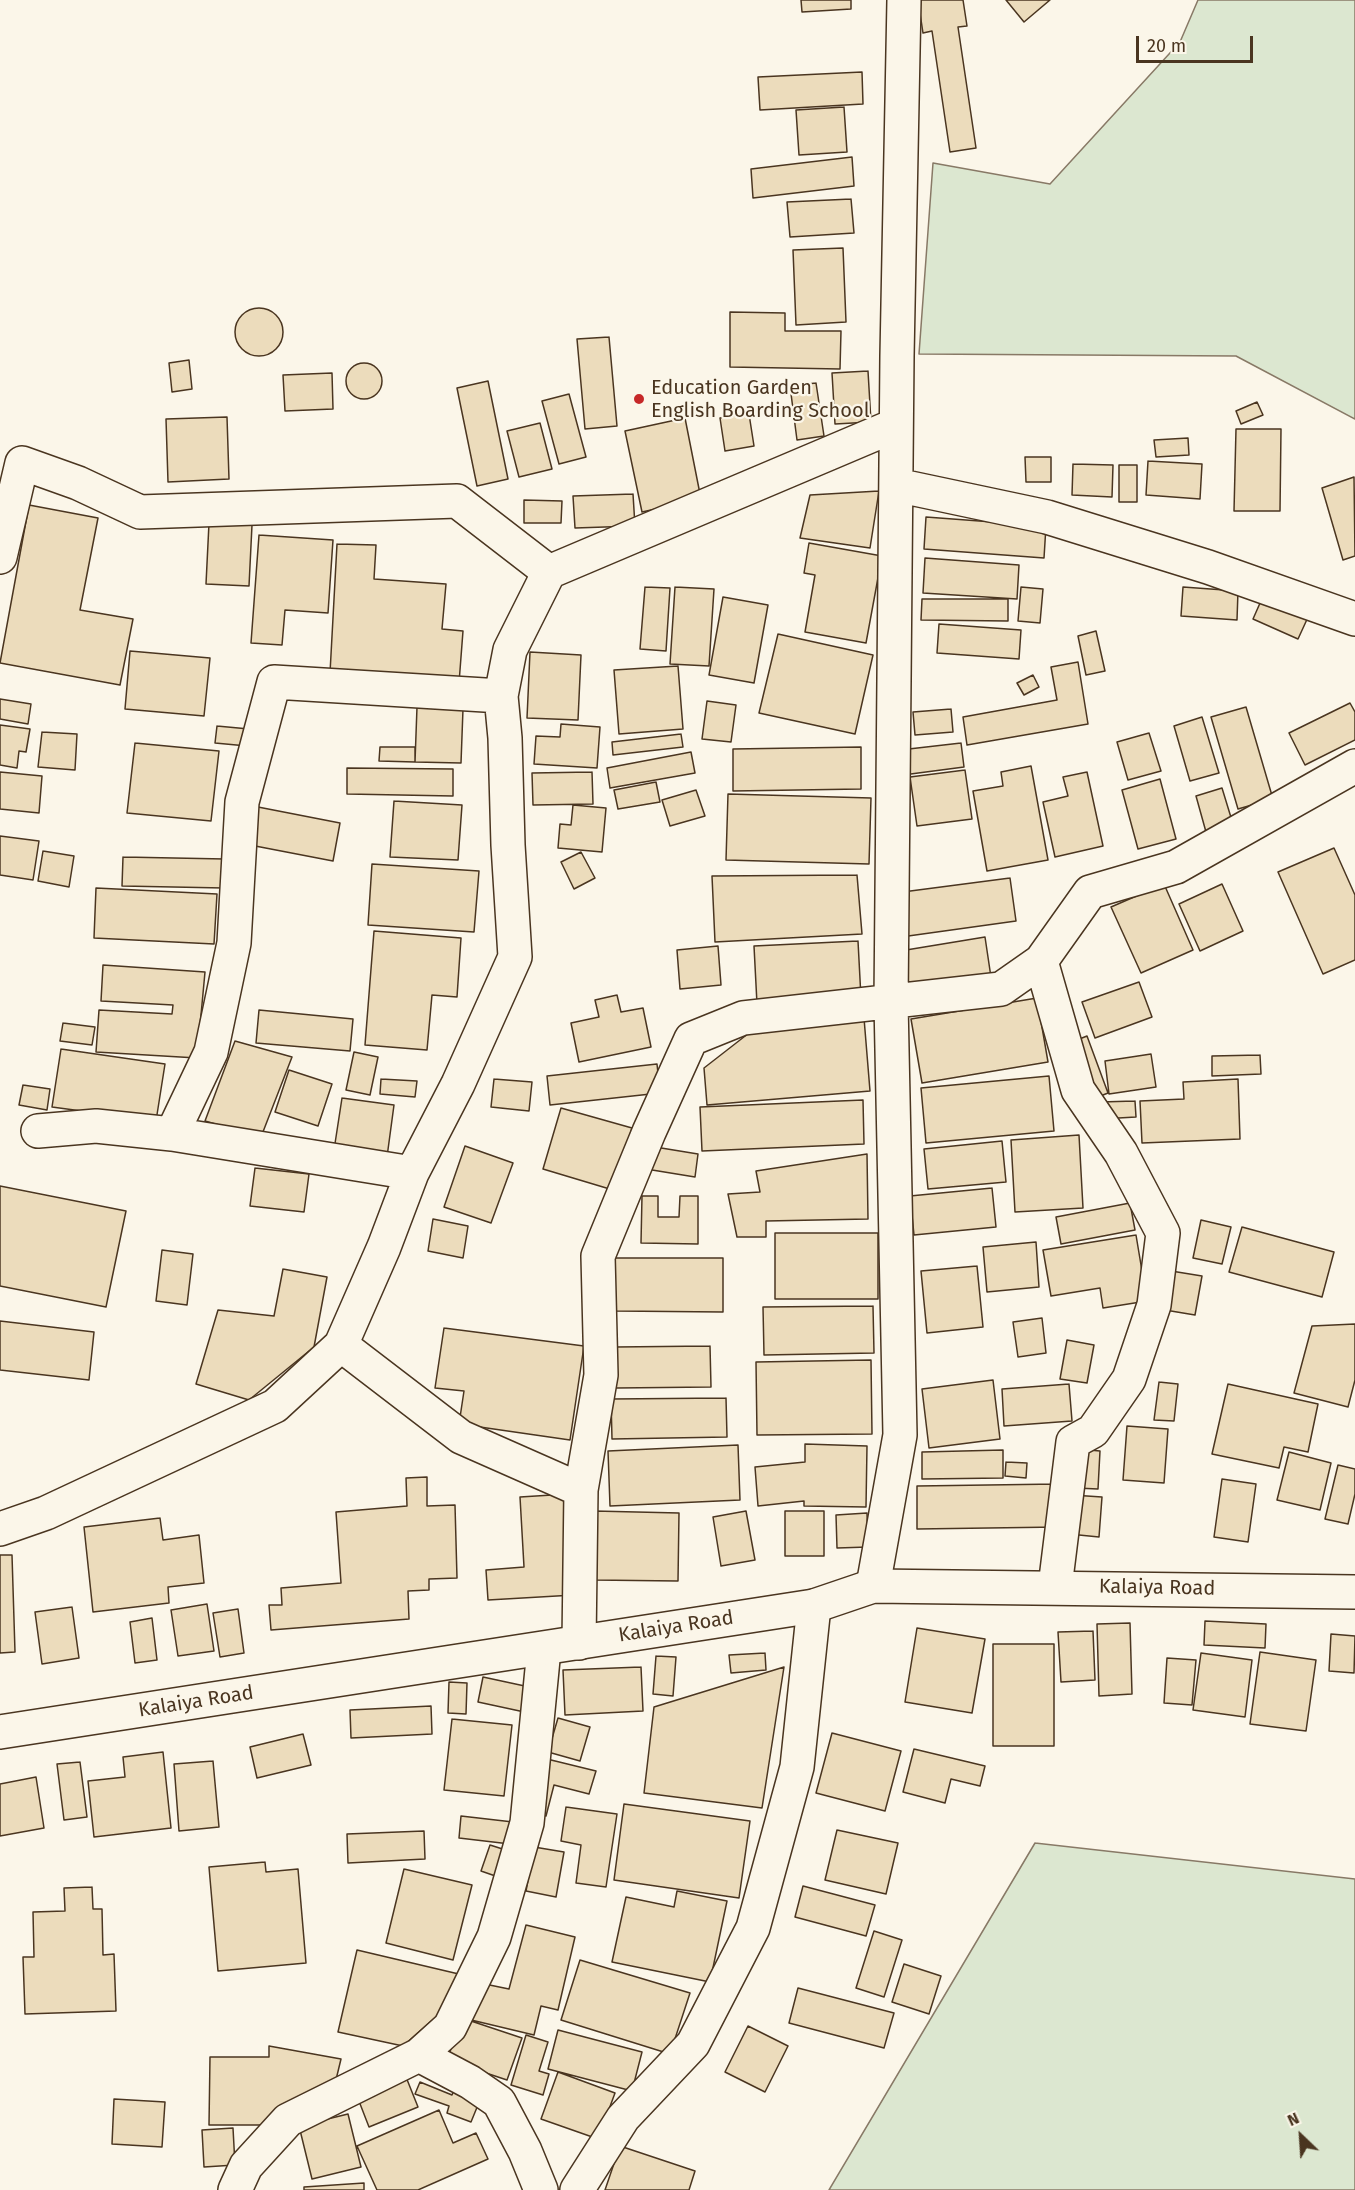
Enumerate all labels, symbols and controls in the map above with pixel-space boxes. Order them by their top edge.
scale bar [1139,24,1256,62]
text: 20 m [1147,35,1186,57]
place label: Education Garden English Boarding School [651,376,870,423]
marker: Education Garden English Boarding School [632,392,646,406]
street label: Kalaiya Road [1099,1575,1215,1601]
street label: Kalaiya Road [617,1606,735,1648]
street label: Kalaiya Road [137,1681,255,1723]
north arrow [1271,2106,1331,2166]
text: N [1284,2108,1302,2130]

